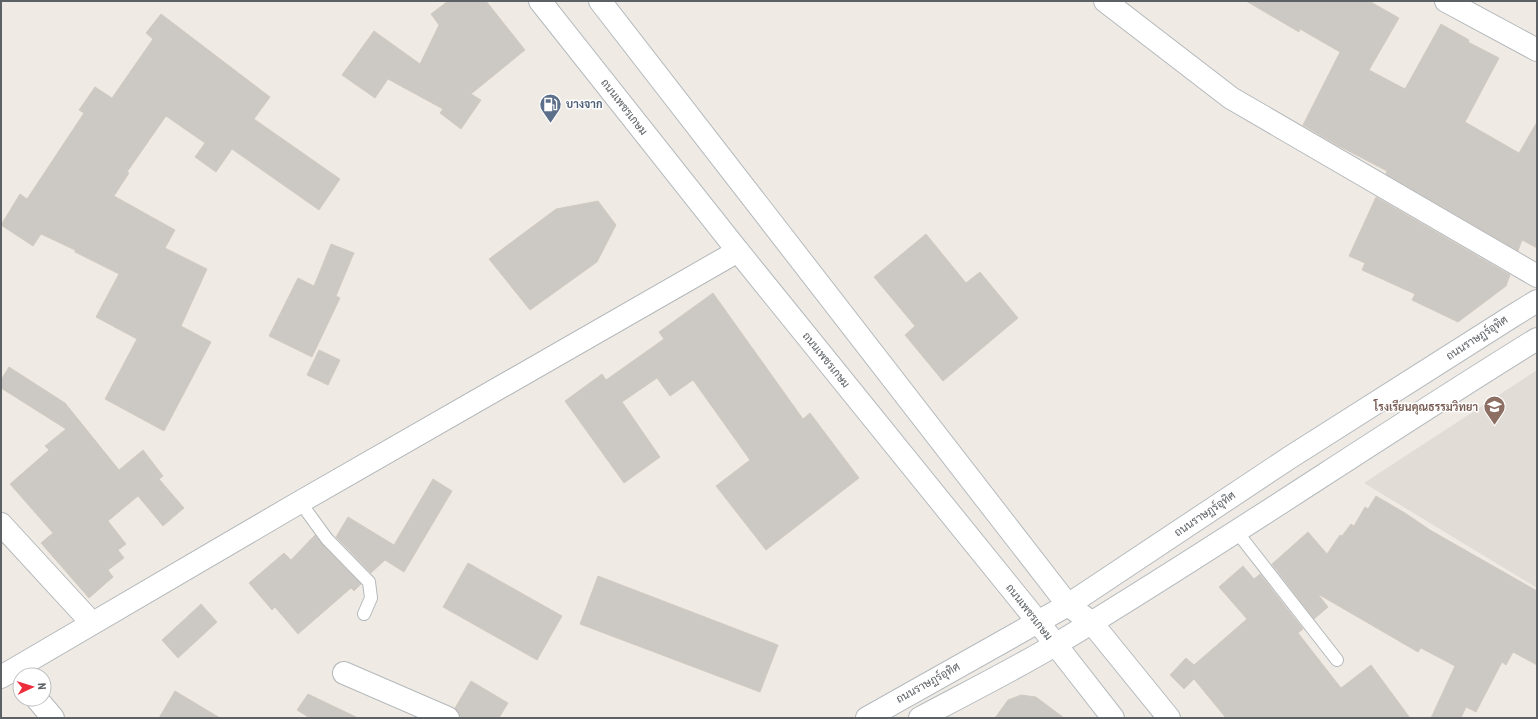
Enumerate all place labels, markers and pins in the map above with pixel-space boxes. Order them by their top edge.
fuel station icon: บางจาก [538,91,564,124]
place label: บางจาก [566,98,603,111]
school or university icon: โรงเรียนคุณธรรมวิทยา [1481,394,1507,427]
place label: โรงเรียนคุณธรรมวิทยา [1373,399,1478,415]

